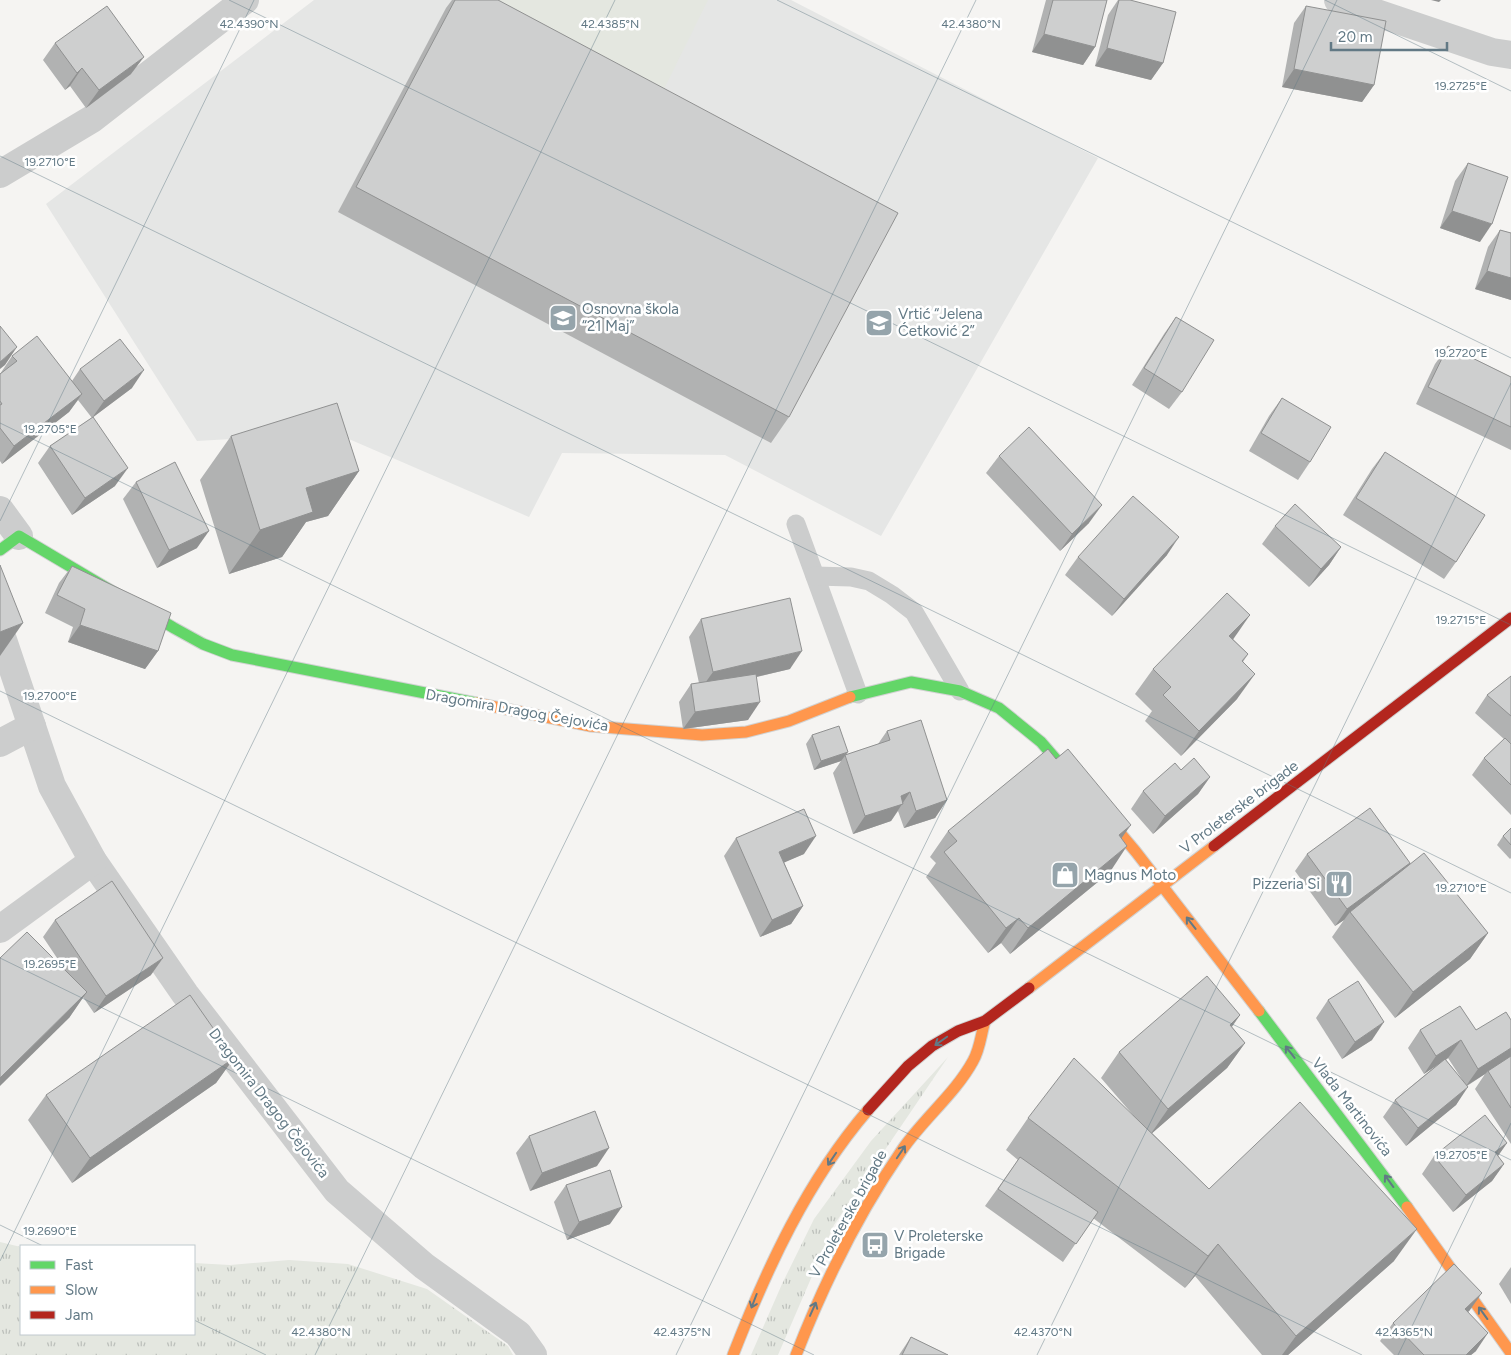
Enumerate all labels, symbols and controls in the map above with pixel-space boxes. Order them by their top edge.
text: 42.4390°N [220,17,278,31]
text: 42.4385°N [581,17,639,31]
text: 42.4380°N [941,17,1001,31]
scale bar [1331,20,1447,52]
text: 20 m [1338,28,1372,46]
text: 19.2725°E [1435,79,1487,93]
text: 19.2710°E [24,155,76,169]
place label: Osnovna škola “21 Maj” [582,300,679,335]
school or university icon: Osnovna škola “21 Maj” [548,303,578,333]
place label: Vrtić “Jelena Ćetković 2” [898,305,983,340]
school or university icon: Vrtić “Jelena Ćetković 2” [864,308,894,338]
text: 19.2720°E [1434,346,1488,360]
text: 19.2705°E [23,422,77,436]
text: 19.2715°E [1436,613,1486,627]
street label: Dragomira Dragog Čejovića [424,685,610,735]
text: 19.2700°E [23,689,77,703]
street label: V Proleterske brigade [1176,757,1302,857]
shop icon: Magnus Moto [1050,860,1080,890]
place label: Magnus Moto [1084,866,1177,884]
restaurant icon: Pizzeria Si [1324,869,1354,899]
place label: Pizzeria Si [1252,875,1320,893]
text: 19.2710°E [1435,881,1487,895]
one-way arrow [1185,917,1196,930]
text: 19.2695°E [24,957,76,971]
street label: Dragomira Dragog Čejovića [205,1025,333,1181]
one-way arrow [935,1035,948,1046]
one-way arrow [1285,1045,1295,1059]
street label: Vlada Martinovića [1308,1054,1396,1160]
one-way arrow [896,1146,906,1160]
street label: V Proleterske brigade [805,1147,891,1281]
text: 19.2705°E [1434,1148,1488,1162]
one-way arrow [827,1152,837,1166]
one-way arrow [1384,1174,1394,1188]
text: 19.2690°E [23,1224,77,1238]
place label: V Proleterske Brigade [894,1227,983,1262]
bus stop icon: V Proleterske Brigade [860,1230,890,1260]
legend [20,1245,195,1335]
text: Fast [65,1256,94,1274]
text: Slow [65,1281,98,1299]
one-way arrow [748,1293,758,1308]
one-way arrow [809,1302,818,1317]
text: Jam [65,1306,93,1324]
one-way arrow [1478,1307,1489,1320]
text: 42.4380°N [291,1325,351,1339]
text: 42.4375°N [653,1325,711,1339]
text: 42.4370°N [1014,1325,1072,1339]
text: 42.4365°N [1375,1325,1433,1339]

